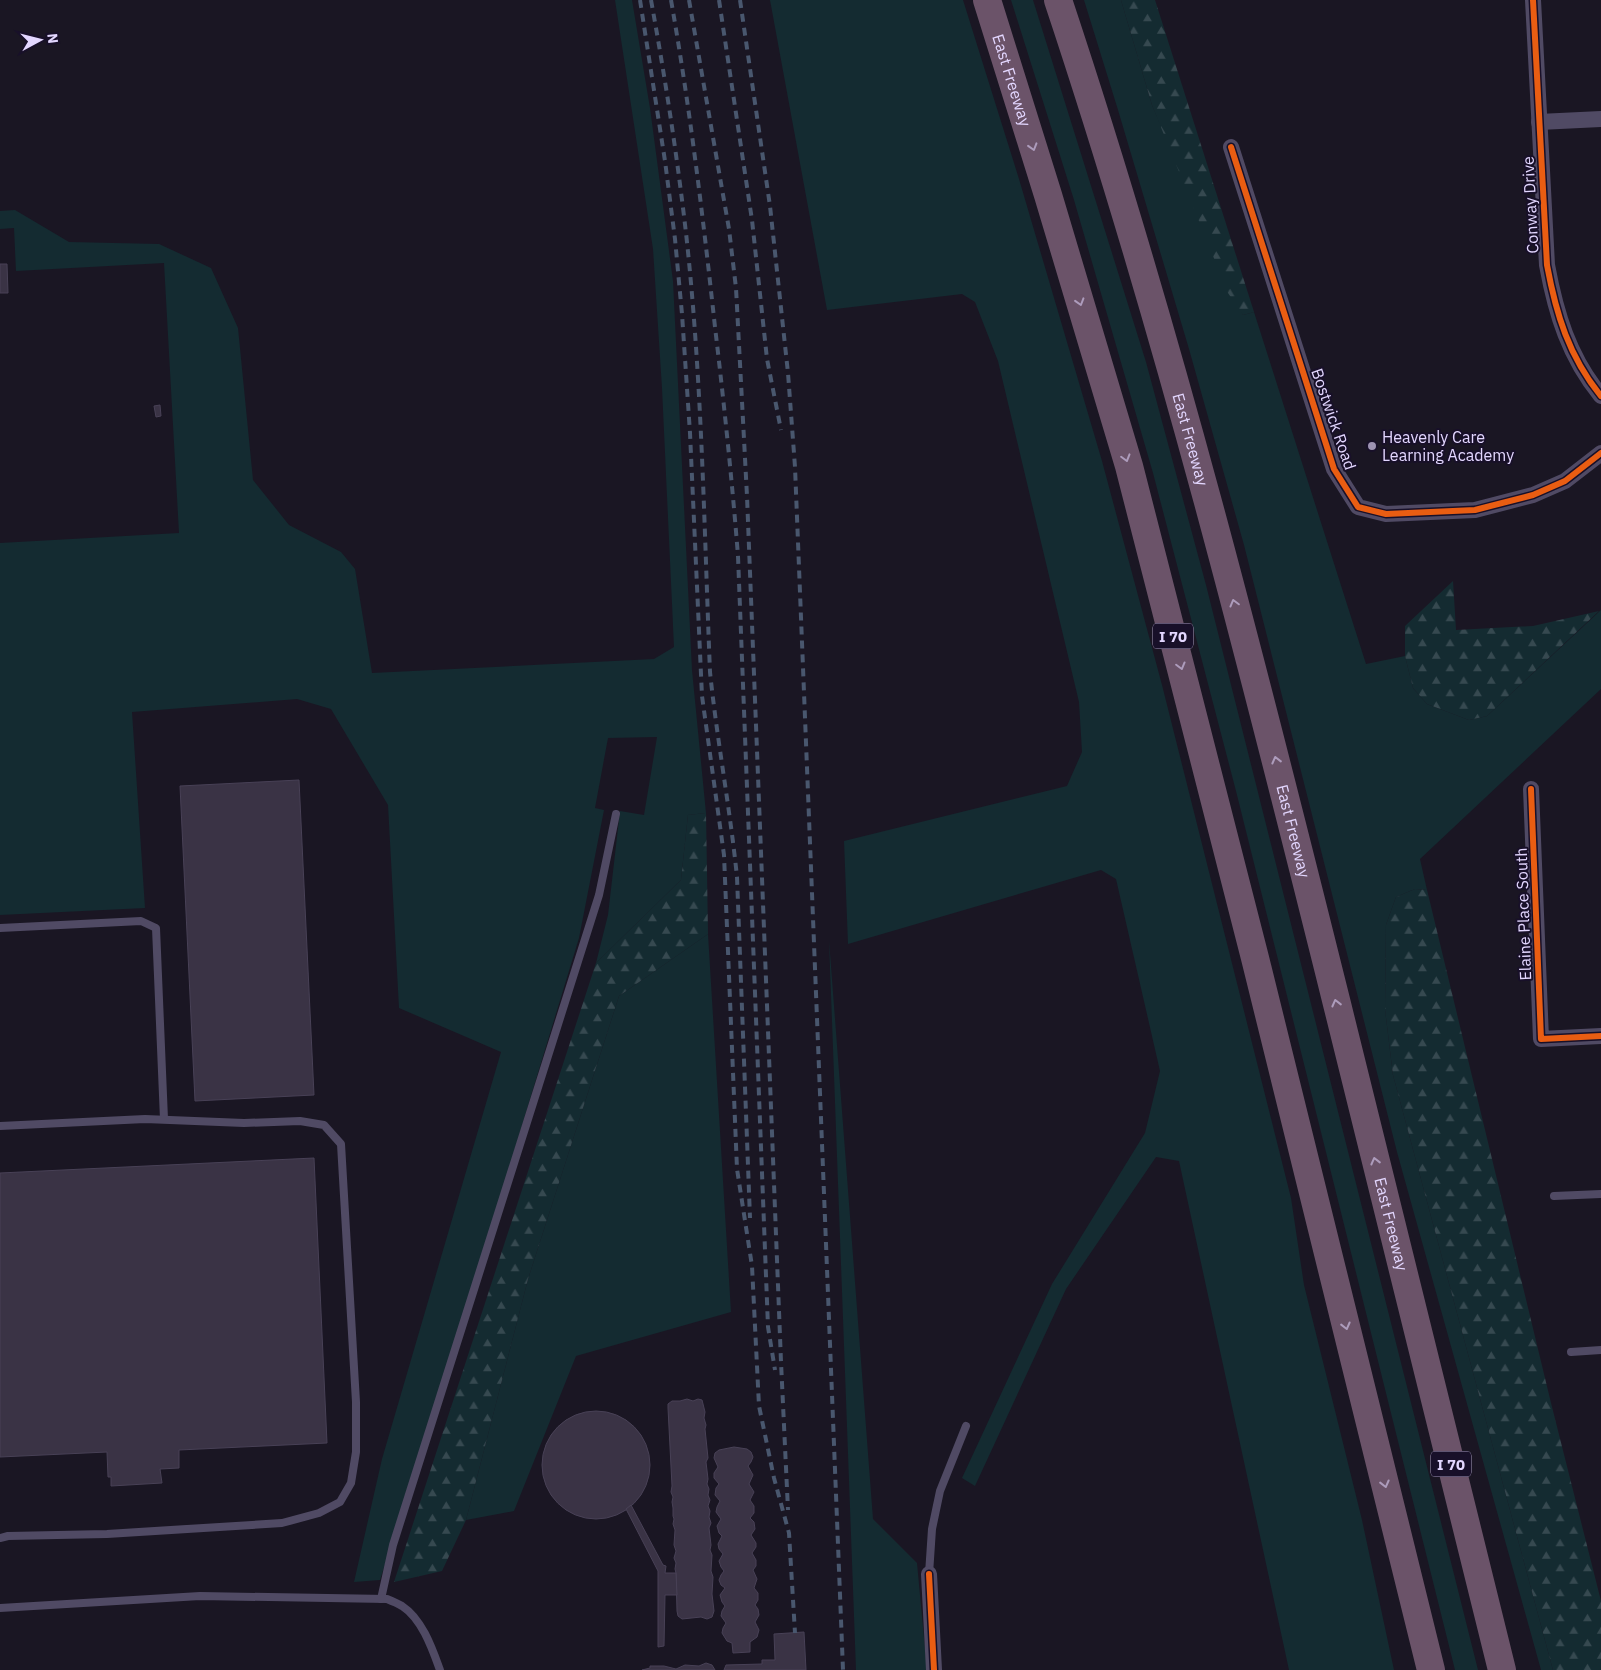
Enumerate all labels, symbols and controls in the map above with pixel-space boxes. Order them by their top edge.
north arrow [15,15,65,65]
text: N [43,32,62,45]
street label: East Freeway [988,32,1036,129]
one-way arrow [1028,142,1038,150]
street label: Conway Drive [1517,156,1543,254]
one-way arrow [1075,298,1085,306]
street label: Bostwick Road [1307,366,1361,472]
street label: East Freeway [1168,391,1213,488]
place label: Heavenly Care Learning Academy [1382,427,1514,465]
marker: Heavenly Care Learning Academy [1366,440,1378,452]
one-way arrow [1121,453,1131,462]
one-way arrow [1230,600,1240,608]
road number: I 70 [1153,624,1193,648]
one-way arrow [1175,662,1186,671]
one-way arrow [1271,757,1281,765]
street label: East Freeway [1272,782,1315,880]
street label: Elaine Place South [1511,847,1535,981]
one-way arrow [1332,999,1342,1007]
one-way arrow [1370,1156,1381,1165]
street label: East Freeway [1370,1175,1413,1273]
one-way arrow [1341,1322,1351,1330]
road number: I 70 [1431,1452,1471,1476]
one-way arrow [1379,1479,1390,1488]

